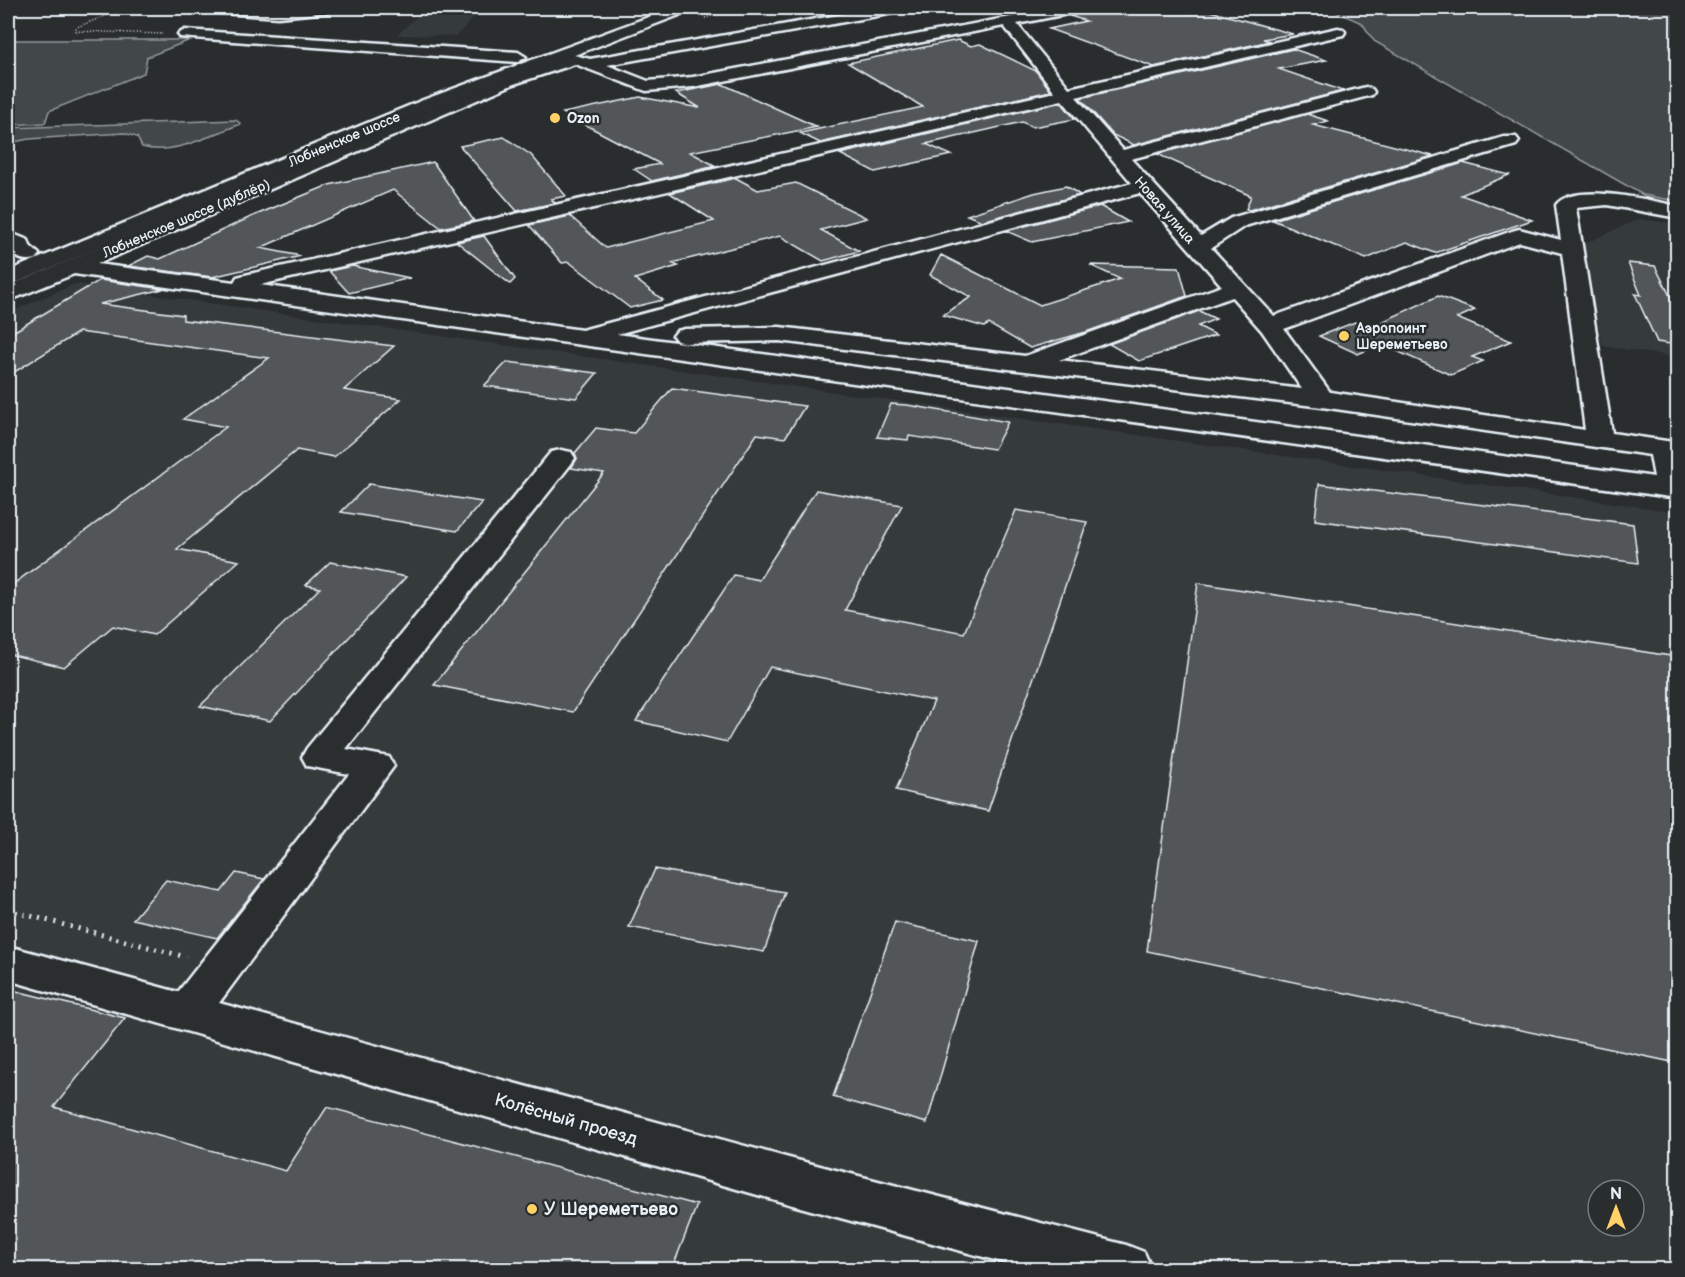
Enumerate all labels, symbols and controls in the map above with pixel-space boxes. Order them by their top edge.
street label: Лобненское шоссе [285,108,403,171]
place label: Ozon [567,110,600,127]
marker: Ozon [548,111,562,125]
street label: Новая улица [1131,173,1199,248]
street label: Лобненское шоссе (дублёр) [99,175,273,262]
place label: Аэропоинт Шереметьево [1355,320,1448,353]
marker: Аэропоинт Шереметьево [1337,329,1351,343]
street label: Колёсный проезд [492,1089,640,1150]
north arrow [1586,1178,1646,1238]
text: N [1610,1185,1622,1204]
place label: У Шереметьево [544,1199,678,1220]
marker: У Шереметьево [525,1202,539,1216]

